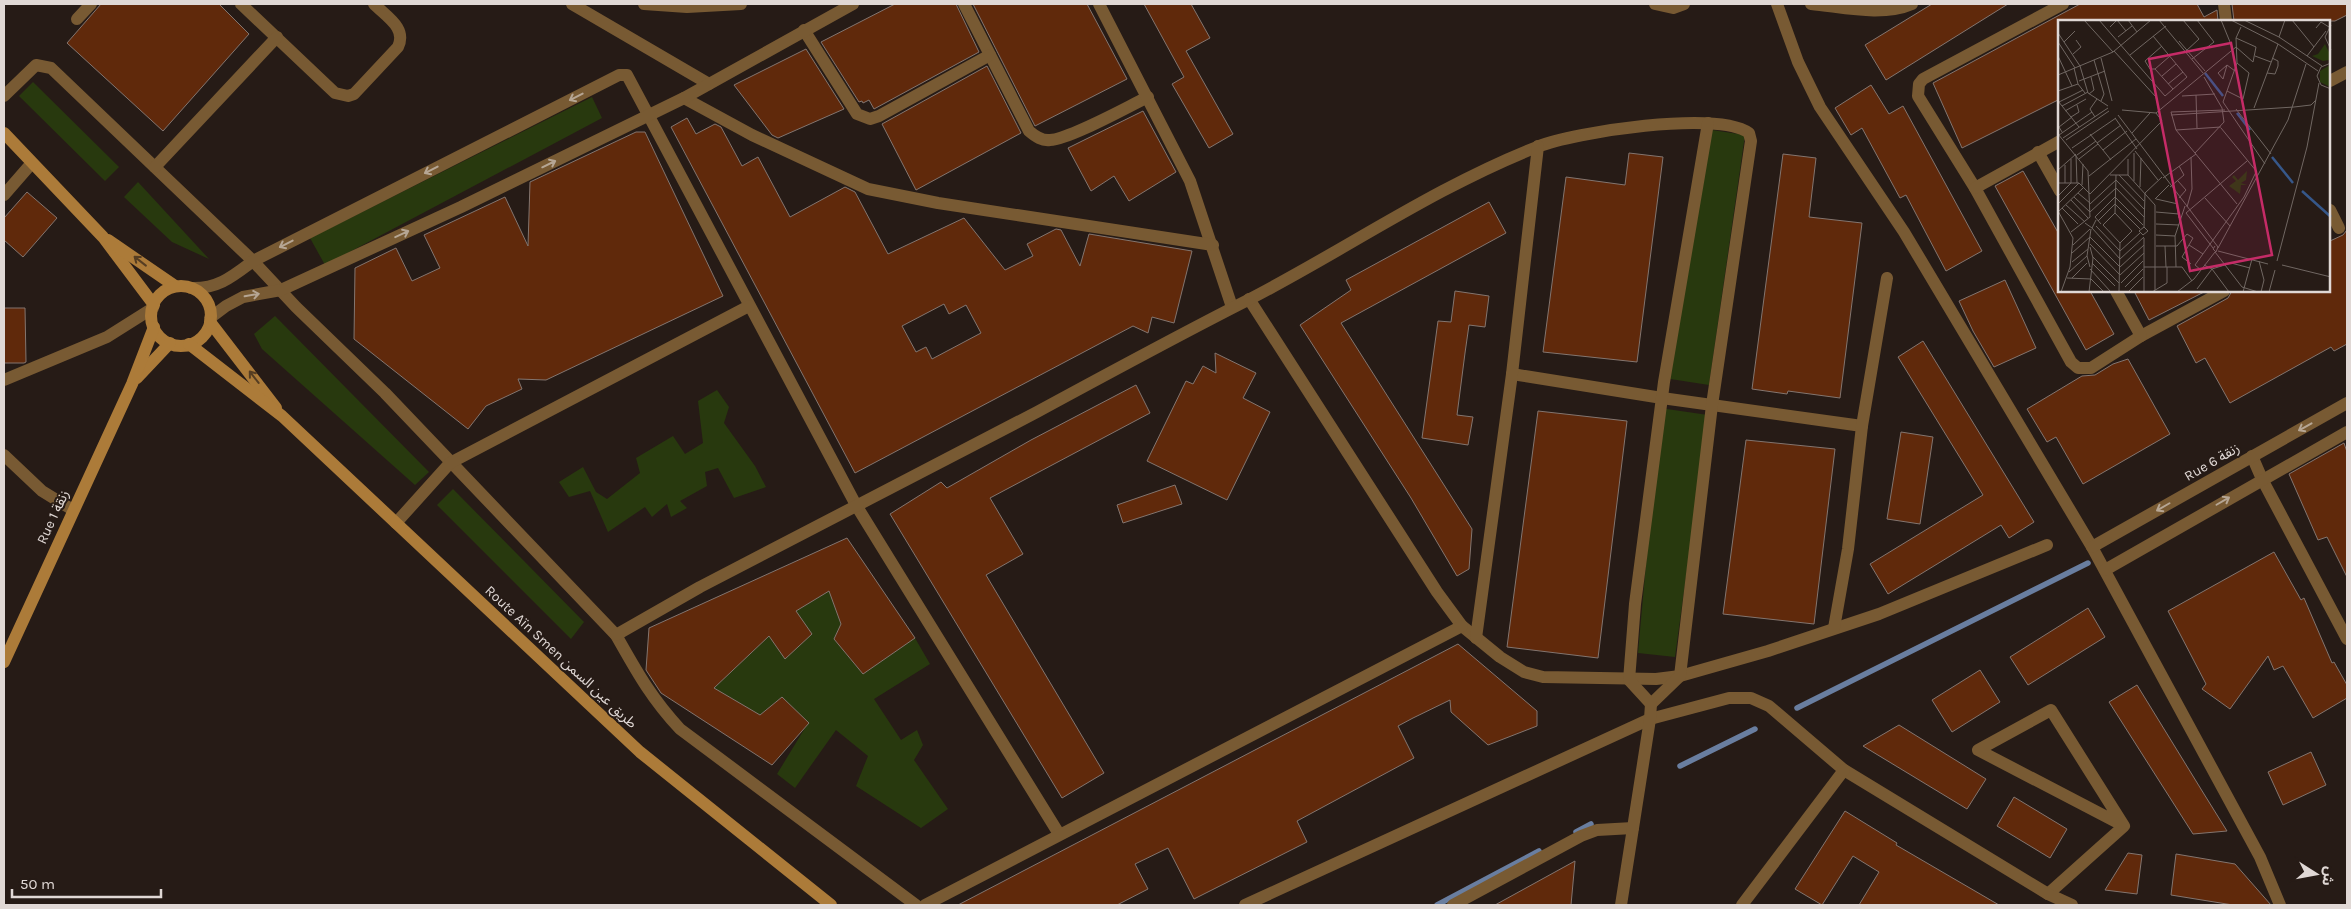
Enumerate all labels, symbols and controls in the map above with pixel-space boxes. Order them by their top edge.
inset map [2058,20,2331,292]
one-way arrow [569,93,584,102]
one-way arrow [541,159,556,168]
one-way arrow [423,165,438,175]
one-way arrow [394,229,409,239]
one-way arrow [279,240,294,249]
one-way arrow [133,256,147,266]
one-way arrow [244,290,260,300]
one-way arrow [248,371,259,384]
one-way arrow [2297,422,2312,432]
street label: Rue 6 زنقة [2181,439,2243,485]
street label: Rue 1 زنقة [33,487,73,547]
one-way arrow [2215,496,2229,506]
one-way arrow [2156,502,2171,512]
street label: Route Aïn Smen طريق عين السمن [481,582,640,733]
north arrow [2291,849,2341,899]
text: ش [2318,865,2338,887]
scale bar [12,866,161,898]
text: 50 m [20,875,55,893]

